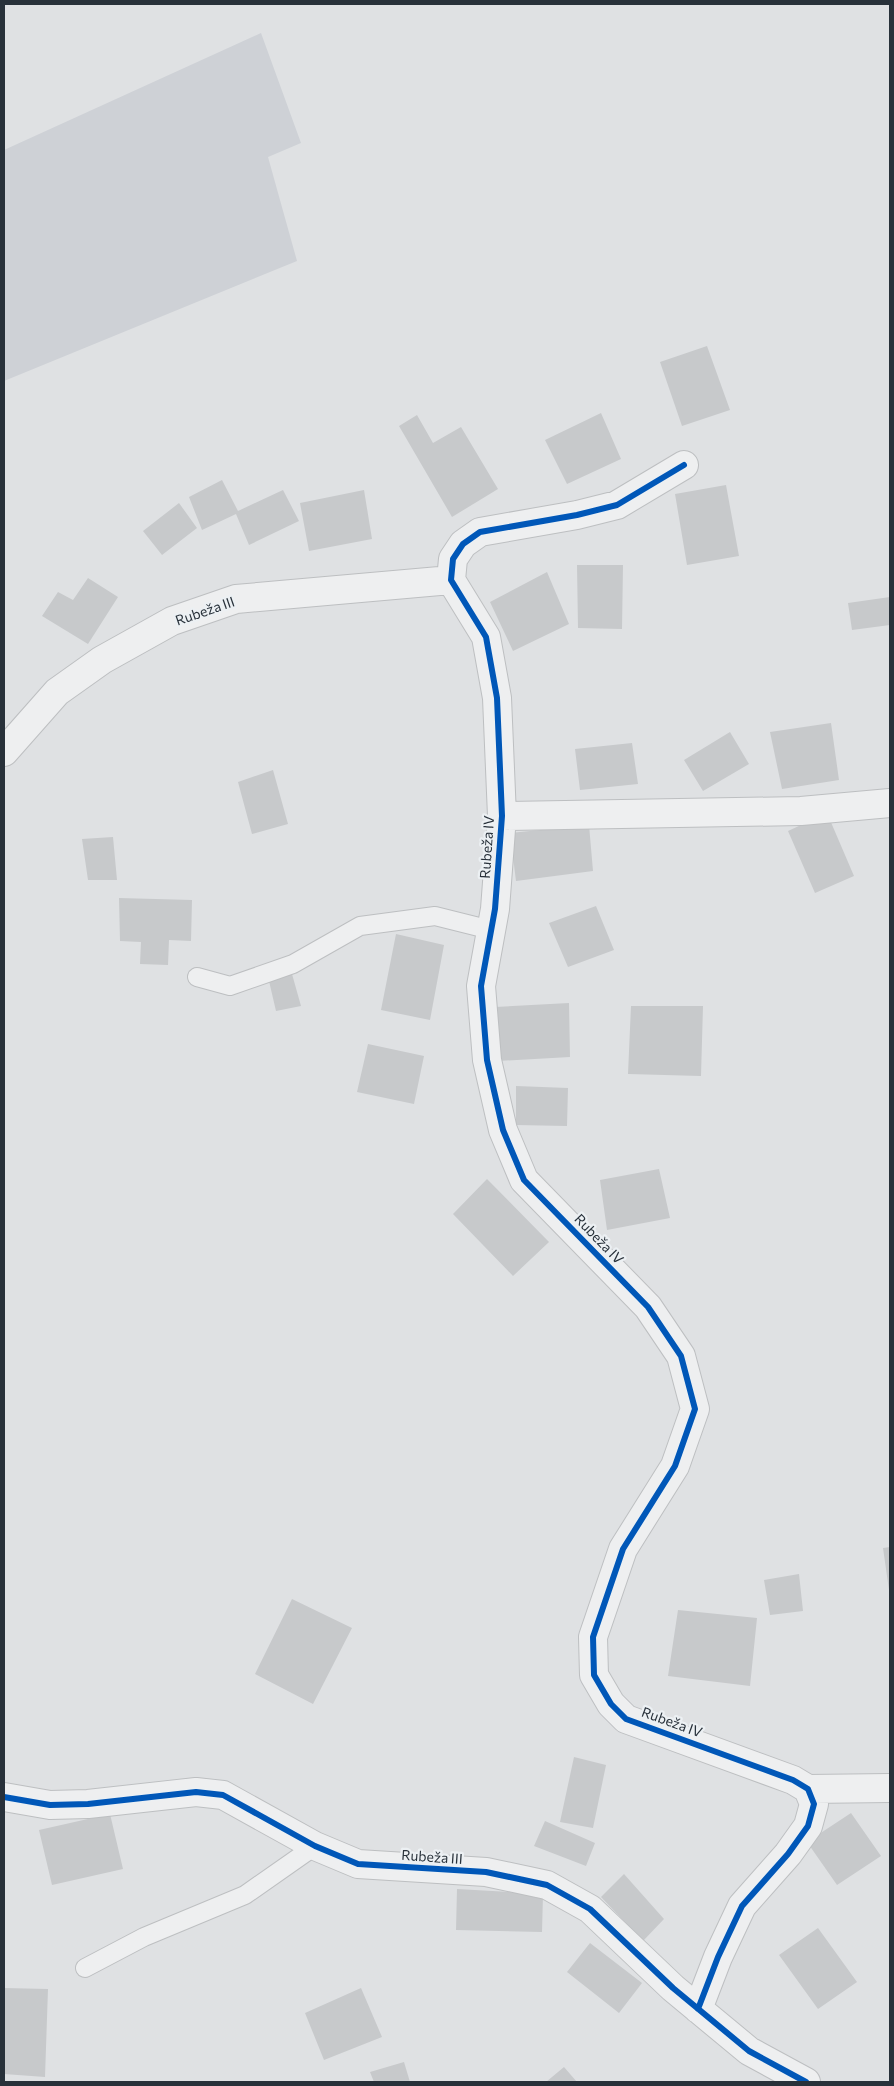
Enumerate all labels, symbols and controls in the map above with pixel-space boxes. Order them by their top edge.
street label: Rubeža III [173,592,237,629]
street label: Rubeža IV [476,814,497,879]
street label: Rubeža IV [571,1210,628,1268]
street label: Rubeža IV [640,1703,705,1740]
street label: Rubeža III [401,1846,463,1867]

